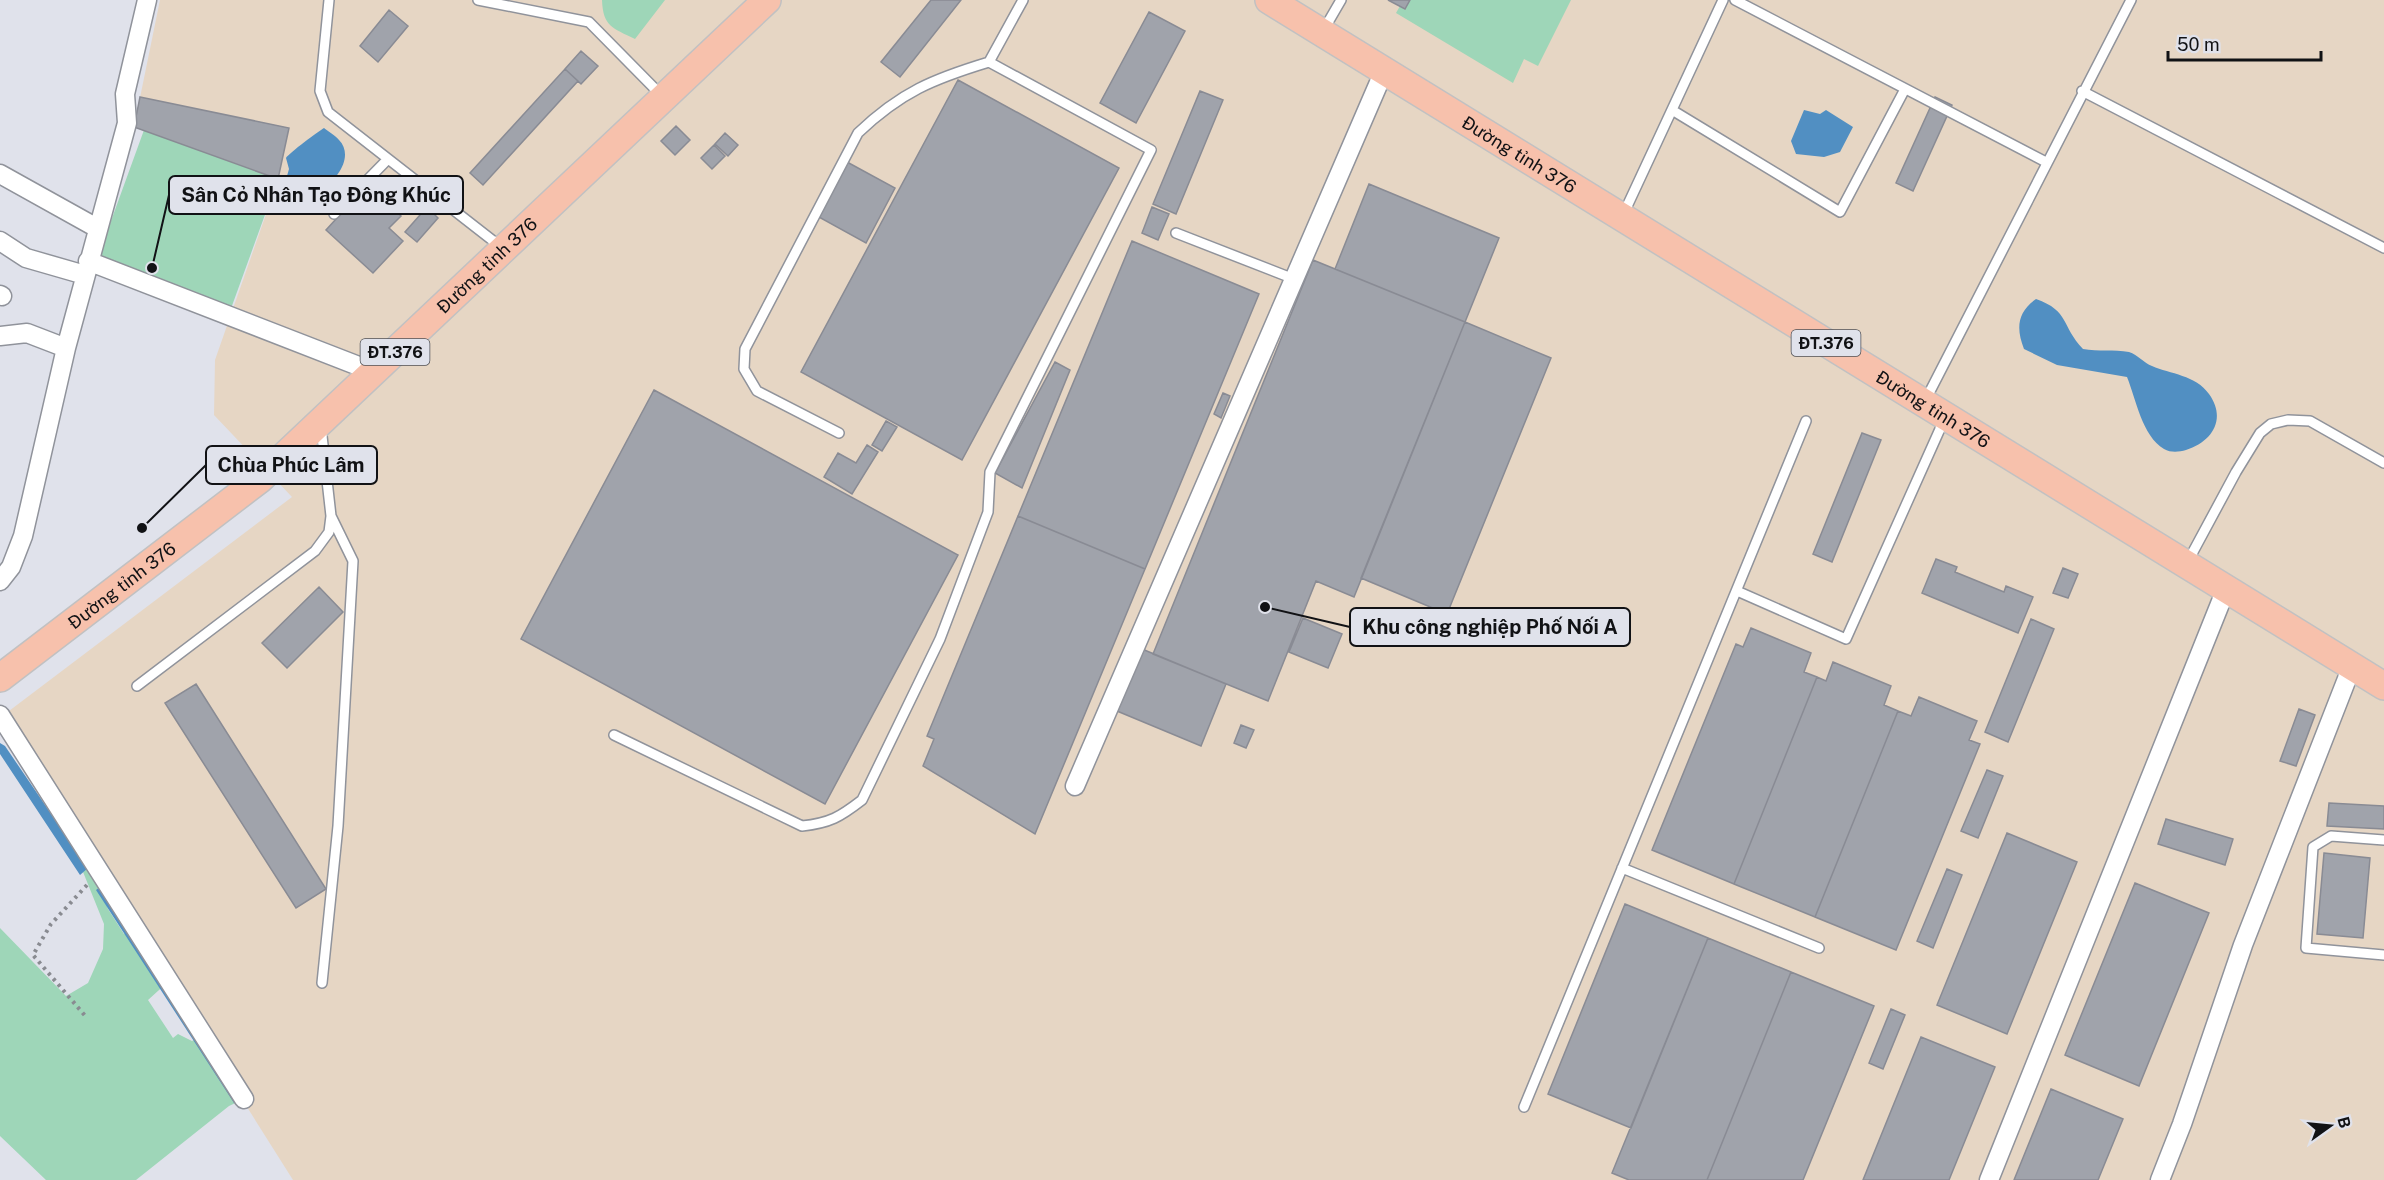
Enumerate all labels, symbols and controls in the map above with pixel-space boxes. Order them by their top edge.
scale bar [2168,24,2321,62]
text: 50 m [2177,34,2220,55]
street label: Đường tỉnh 376 [1458,111,1580,197]
callout: Sân Cỏ Nhân Tạo Đông Khúc [169,176,463,214]
text: Sân Cỏ Nhân Tạo Đông Khúc [181,183,451,207]
street label: Đường tỉnh 376 [432,213,541,317]
road number: ĐT.376 [1792,330,1860,356]
road number: ĐT.376 [360,339,430,365]
street label: Đường tỉnh 376 [1872,366,1994,452]
callout: Chùa Phúc Lâm [206,446,377,484]
text: Chùa Phúc Lâm [218,453,364,477]
street label: Đường tỉnh 376 [63,537,180,633]
callout: Khu công nghiệp Phố Nối A [1350,608,1630,646]
text: Khu công nghiệp Phố Nối A [1362,615,1618,639]
north arrow [2300,1096,2360,1156]
text: B [2333,1114,2355,1130]

